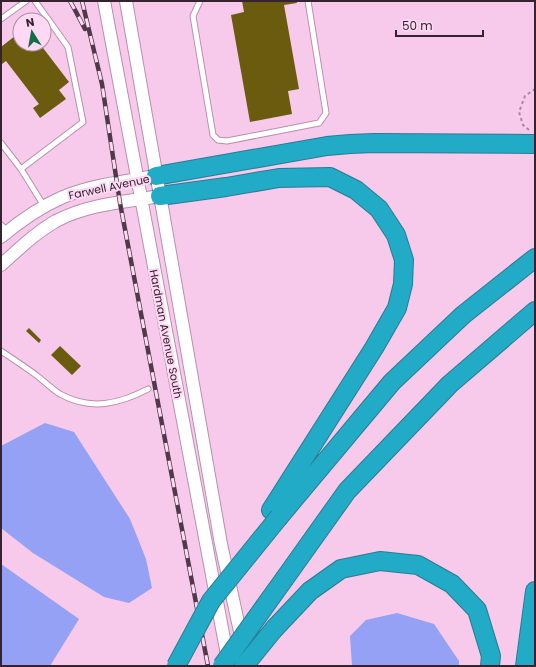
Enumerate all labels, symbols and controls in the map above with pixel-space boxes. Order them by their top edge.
north arrow [12,12,52,52]
scale bar [396,12,483,38]
text: N [25,14,36,31]
text: 50 m [402,17,433,34]
street label: Farwell Avenue [67,171,151,203]
street label: Hardman Avenue South [146,268,186,400]

